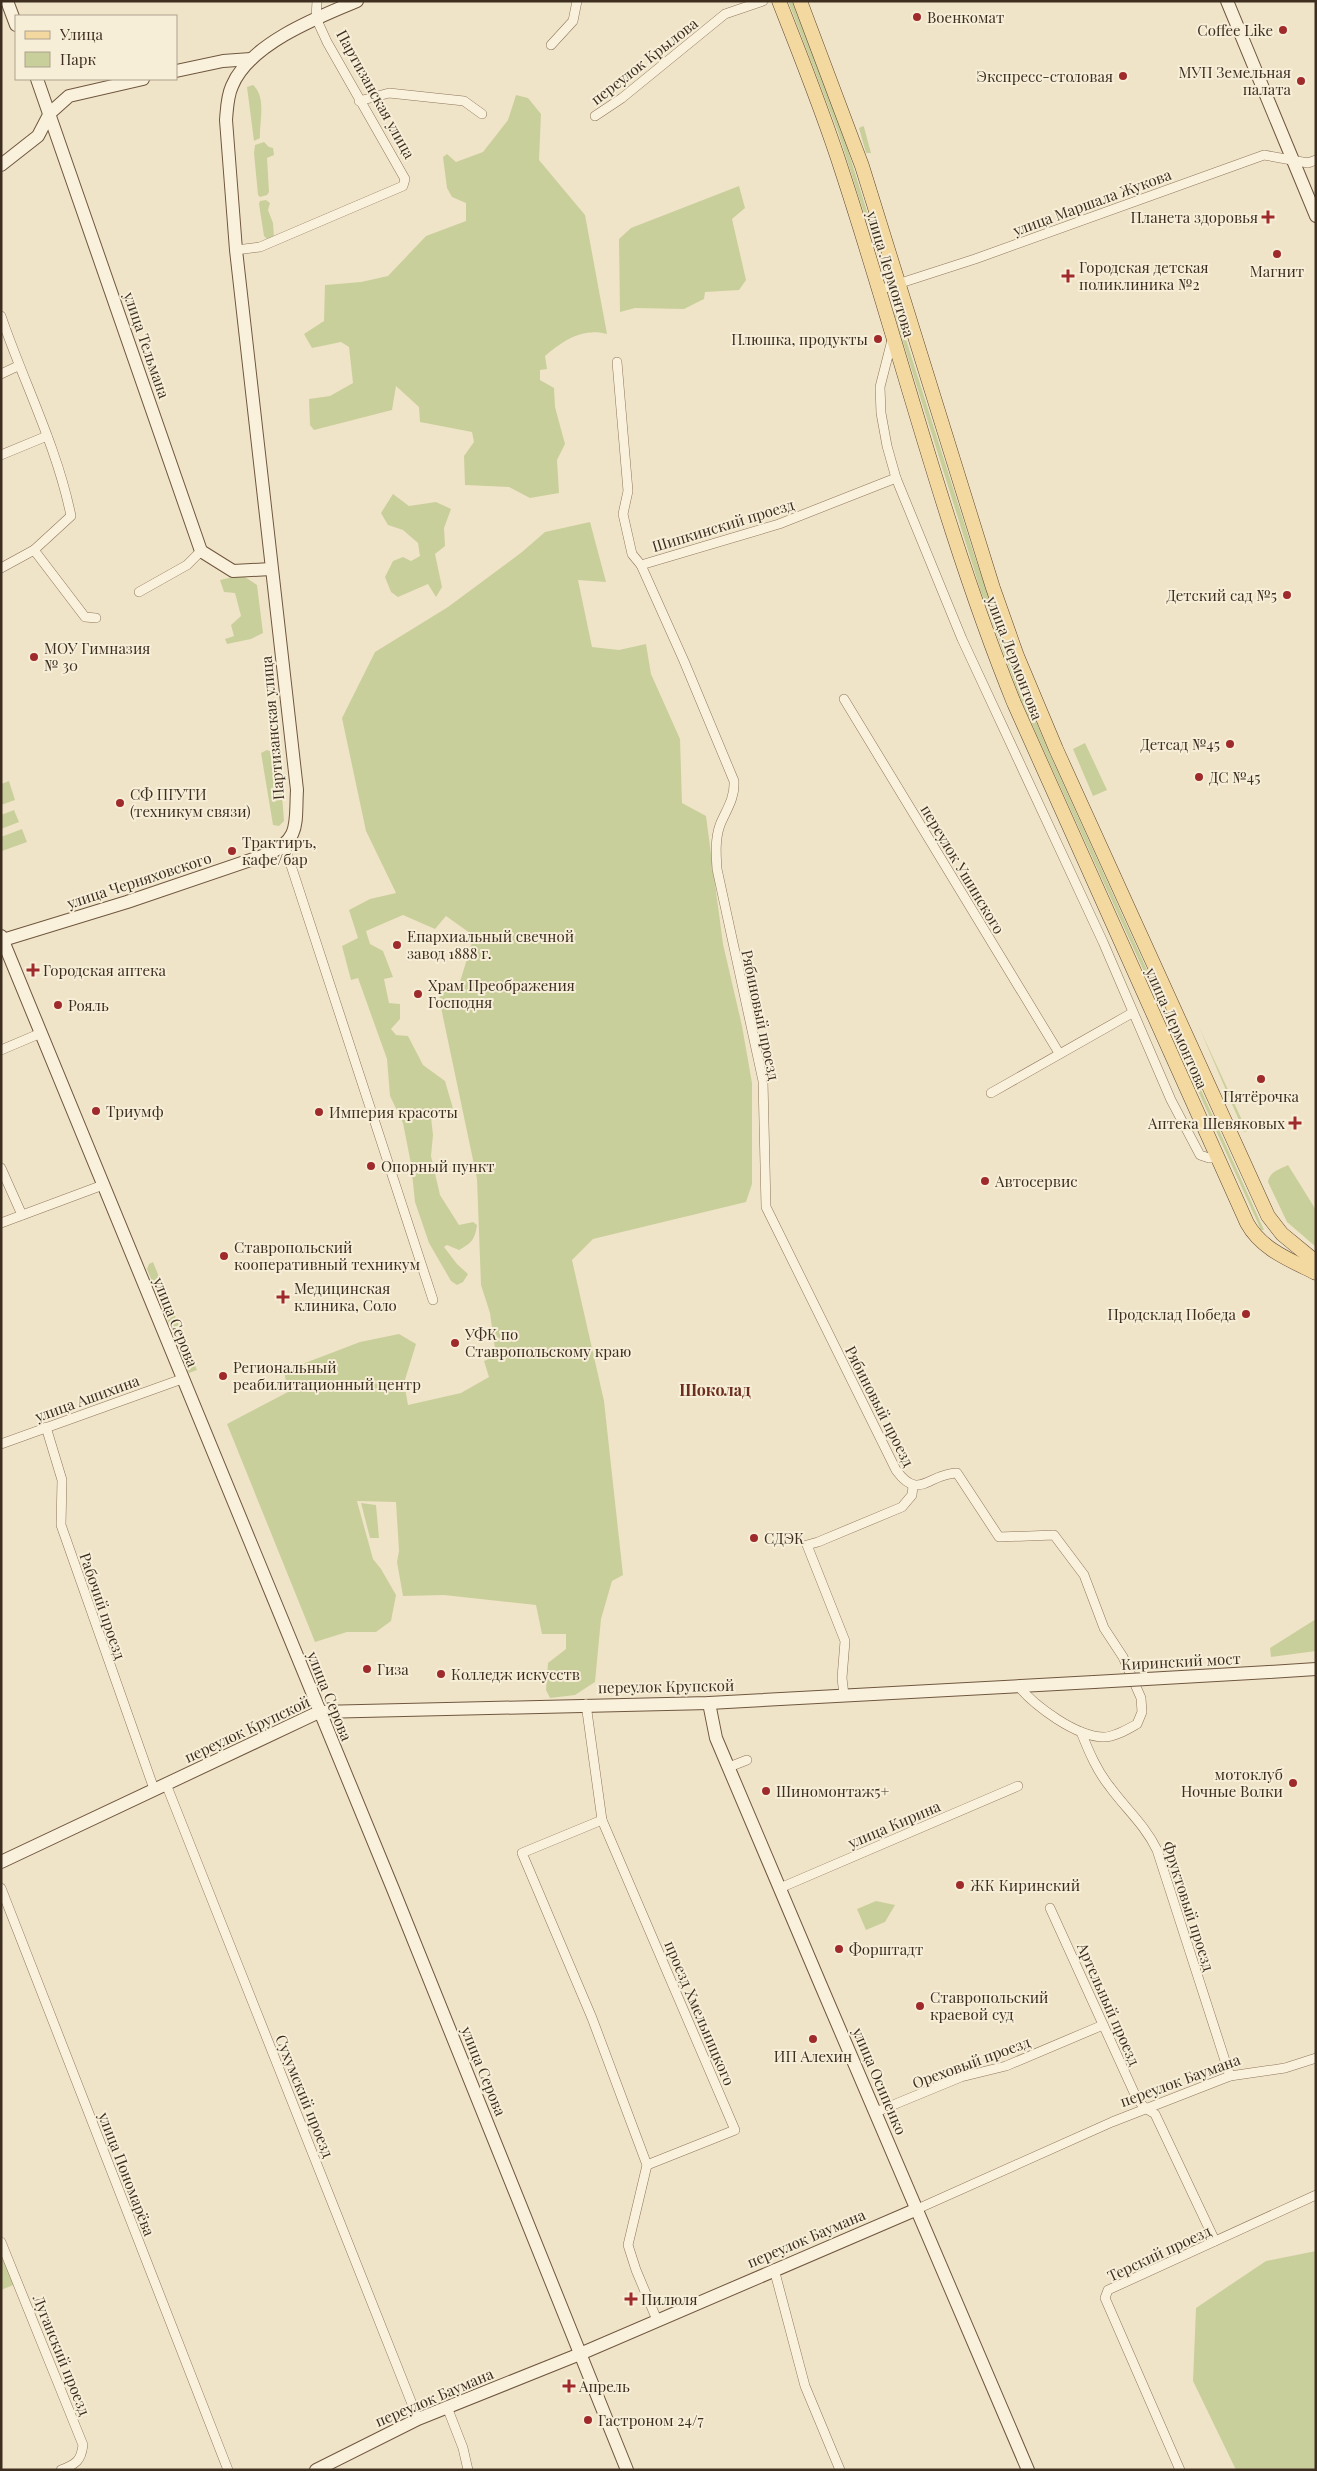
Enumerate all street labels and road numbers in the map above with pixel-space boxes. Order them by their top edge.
street label: переулок Крылова [586,13,702,109]
street label: Партизанская улица [332,26,420,162]
street label: улица Маршала Жукова [1009,164,1174,240]
street label: улица Лермонтова [862,208,920,340]
street label: улица Тельмана [119,288,175,401]
street label: Шипкинский проезд [649,494,797,556]
street label: улица Лермонтова [982,592,1048,723]
street label: Партизанская улица [256,655,288,801]
street label: переулок Ушинского [916,801,1010,937]
street label: улица Черняховского [63,847,214,913]
street label: Рябиновый проезд [737,948,785,1082]
street label: улица Лермонтова [1141,963,1213,1092]
street label: улица Серова [149,1273,203,1370]
street label: Рябиновый проезд [841,1342,919,1470]
street label: улица Ашихина [31,1370,142,1426]
street label: Рабочий проезд [75,1550,131,1662]
street label: улица Серова [303,1647,357,1744]
street label: Киринский мост [1121,1648,1241,1674]
street label: переулок Крупской [598,1675,734,1697]
street label: переулок Крупской [181,1691,313,1767]
street label: улица Кирина [844,1795,944,1853]
street label: Фруктовый проезд [1159,1839,1219,1974]
street label: проезд Хмельницкого [660,1938,740,2088]
street label: Артельный проезд [1073,1939,1145,2069]
street label: улица Серова [457,2022,511,2119]
street label: улица Осипенко [848,2023,912,2138]
street label: Ореховый проезд [909,2031,1033,2093]
street label: Сухумский проезд [271,2032,339,2161]
street label: переулок Баумана [1117,2049,1243,2111]
street label: улица Пономарёва [94,2108,160,2239]
street label: переулок Баумана [744,2204,869,2272]
street label: Терский проезд [1104,2220,1214,2286]
street label: Луганский проезд [28,2291,95,2418]
street label: переулок Баумана [372,2363,497,2431]

